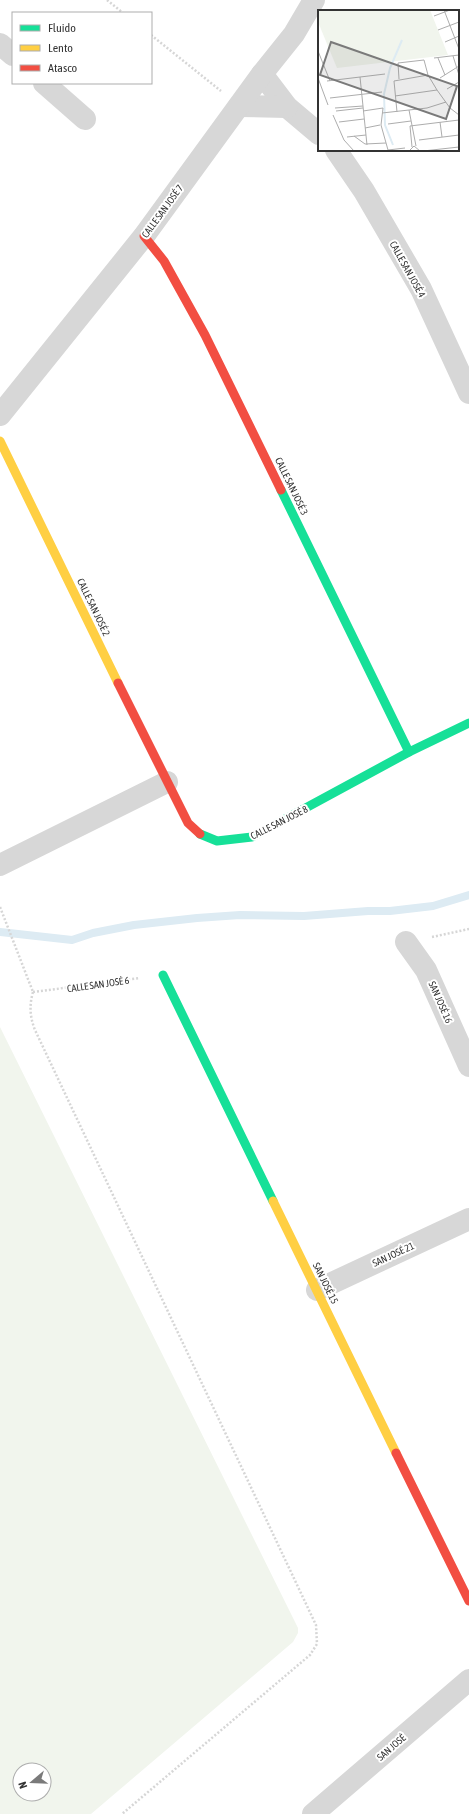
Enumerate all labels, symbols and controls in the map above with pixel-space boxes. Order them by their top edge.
inset map [318,10,459,151]
legend [12,12,152,84]
text: Fluido [48,21,76,35]
text: Lento [48,41,73,55]
text: Atasco [48,61,78,75]
street label: CALLE SAN JOSÉ 7 [140,182,185,240]
street label: CALLE SAN JOSÉ 4 [388,239,428,300]
street label: CALLE SAN JOSÉ 3 [273,456,310,517]
street label: CALLE SAN JOSÉ 2 [75,577,112,638]
street label: CALLE SAN JOSÉ 8 [249,803,310,842]
street label: CALLE SAN JOSÉ 6 [66,975,130,994]
street label: SAN JOSÉ 16 [426,980,455,1025]
street label: SAN JOSÉ 21 [371,1240,416,1269]
street label: SAN JOSÉ 15 [311,1261,340,1306]
street label: SAN JOSÉ [375,1732,408,1763]
north arrow [12,1762,52,1802]
text: N [16,1780,29,1790]

